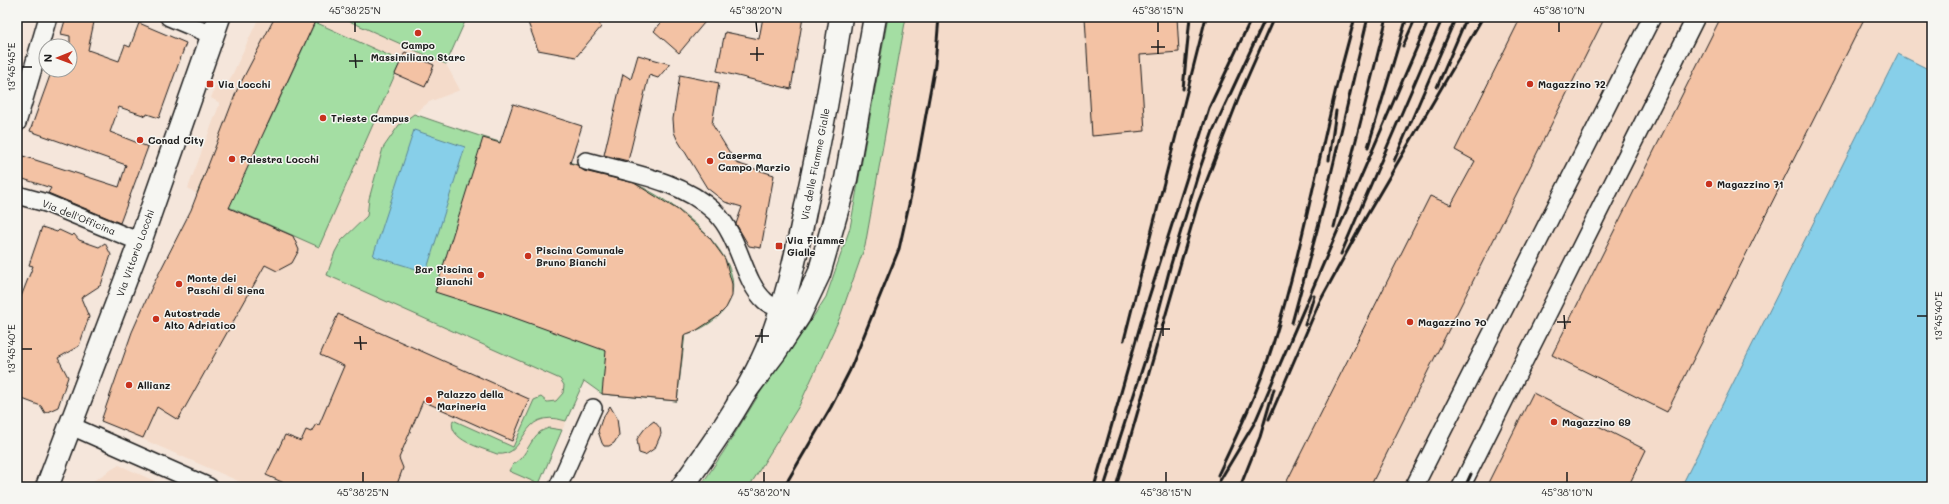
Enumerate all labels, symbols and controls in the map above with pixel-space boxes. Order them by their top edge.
text: 45°38'25"N [329,3,381,17]
text: 45°38'20"N [730,3,782,17]
text: 45°38'15"N [1133,3,1183,17]
text: 45°38'10"N [1533,3,1585,17]
marker: Campo Massimiliano Starc [413,28,423,38]
north arrow [38,38,78,78]
place label: Campo Massimiliano Starc [371,38,465,64]
text: 13°45'45"E [4,42,18,92]
text: N [40,54,55,62]
place label: Via Locchi [218,77,271,91]
place label: Magazzino 72 [1538,77,1606,91]
marker: Via Locchi [205,79,215,89]
marker: Magazzino 72 [1525,79,1535,89]
street label: Via delle Fiamme Gialle [797,107,833,221]
place label: Trieste Campus [331,111,409,125]
marker: Trieste Campus [318,113,328,123]
place label: Conad City [148,133,205,147]
marker: Conad City [135,135,145,145]
place label: Caserma Campo Marzio [718,148,790,174]
place label: Palestra Locchi [240,152,319,166]
marker: Palestra Locchi [227,154,237,164]
marker: Caserma Campo Marzio [705,156,715,166]
place label: Magazzino 71 [1717,177,1783,191]
marker: Magazzino 71 [1704,179,1714,189]
street label: Via dell'Officina [40,196,118,238]
street label: Via Vittorio Locchi [113,207,157,299]
place label: Via Fiamme Gialle [787,233,845,259]
marker: Via Fiamme Gialle [774,241,784,251]
place label: Piscina Comunale Bruno Bianchi [536,243,624,269]
marker: Piscina Comunale Bruno Bianchi [523,251,533,261]
place label: Bar Piscina Bianchi [415,262,473,288]
marker: Bar Piscina Bianchi [476,270,486,280]
place label: Monte dei Paschi di Siena [187,271,265,297]
marker: Monte dei Paschi di Siena [174,279,184,289]
text: 13°45'40"E [1931,291,1945,341]
place label: Autostrade Alto Adriatico [164,306,236,332]
marker: Autostrade Alto Adriatico [151,314,161,324]
place label: Magazzino 70 [1418,315,1487,329]
marker: Magazzino 70 [1405,317,1415,327]
text: 13°45'40"E [4,324,18,374]
place label: Allianz [137,378,171,392]
marker: Allianz [124,380,134,390]
place label: Palazzo della Marineria [437,387,504,413]
marker: Palazzo della Marineria [424,395,434,405]
place label: Magazzino 69 [1562,415,1630,429]
marker: Magazzino 69 [1549,417,1559,427]
text: 45°38'25"N [337,485,389,499]
text: 45°38'20"N [738,485,790,499]
text: 45°38'15"N [1141,485,1191,499]
text: 45°38'10"N [1541,485,1593,499]

